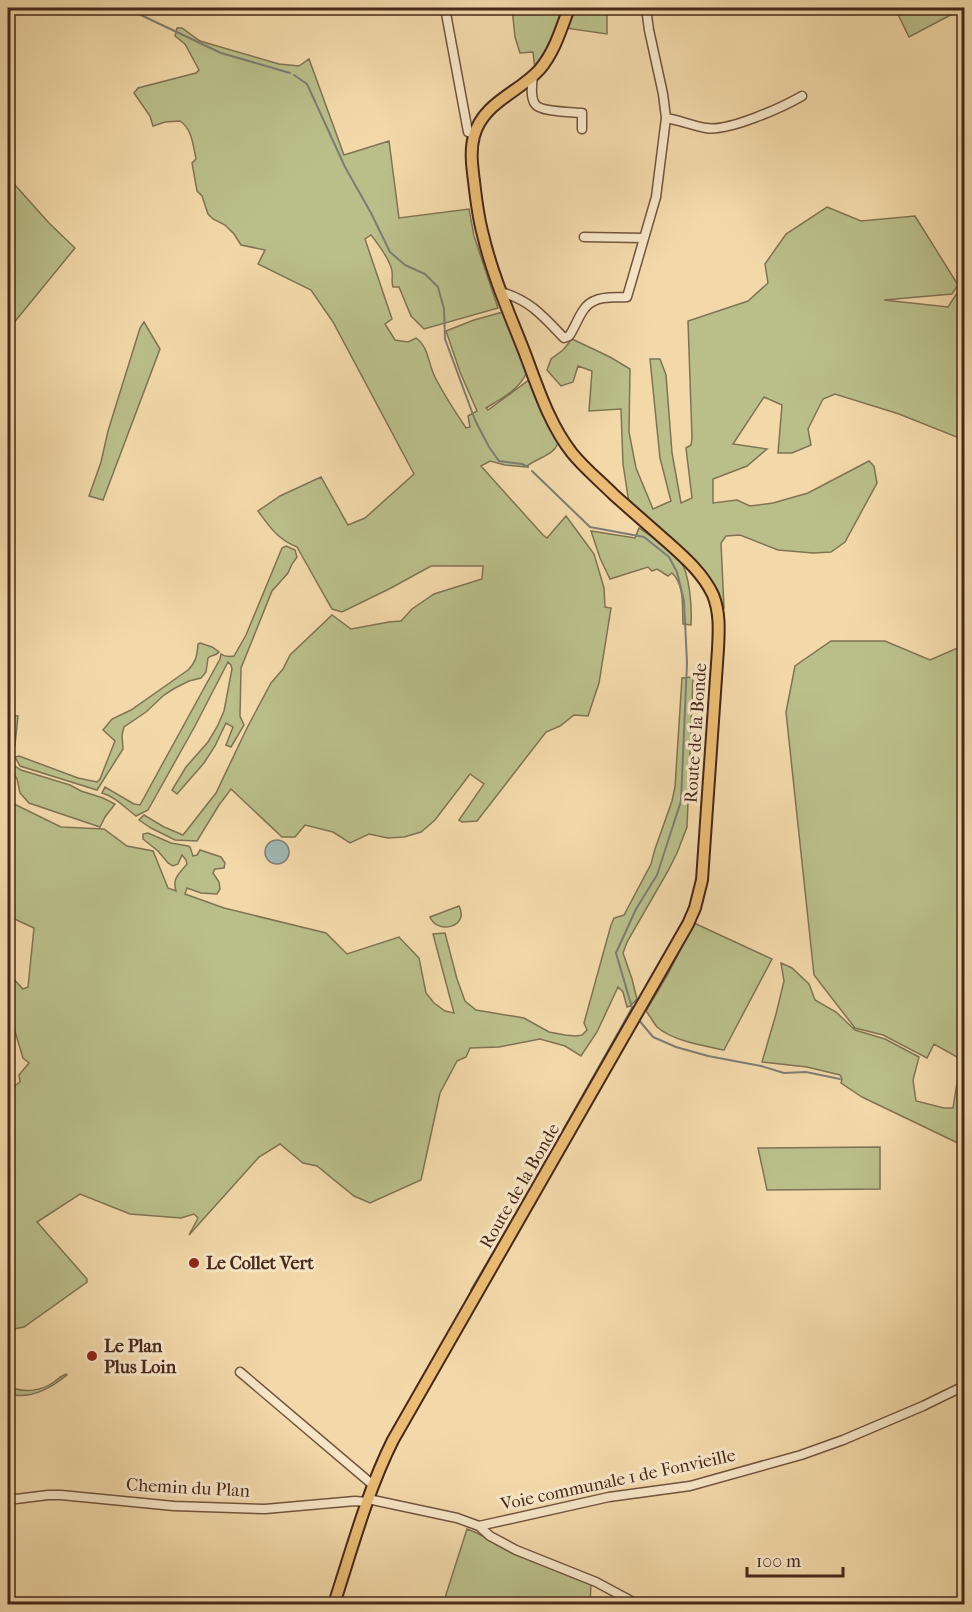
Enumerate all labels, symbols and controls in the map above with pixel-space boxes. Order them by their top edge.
street label: Route de la Bonde [681,662,711,804]
street label: Route de la Bonde [476,1120,564,1252]
place label: Le Collet Vert [206,1253,314,1274]
marker: Le Collet Vert [187,1256,201,1270]
place label: Le Plan Plus Loin [104,1336,177,1378]
marker: Le Plan Plus Loin [85,1349,99,1363]
street label: Voie communale 1 de Fonvieille [498,1445,737,1515]
street label: Chemin du Plan [126,1474,251,1502]
scale bar [747,1540,843,1578]
text: 100 m [756,1551,801,1572]

